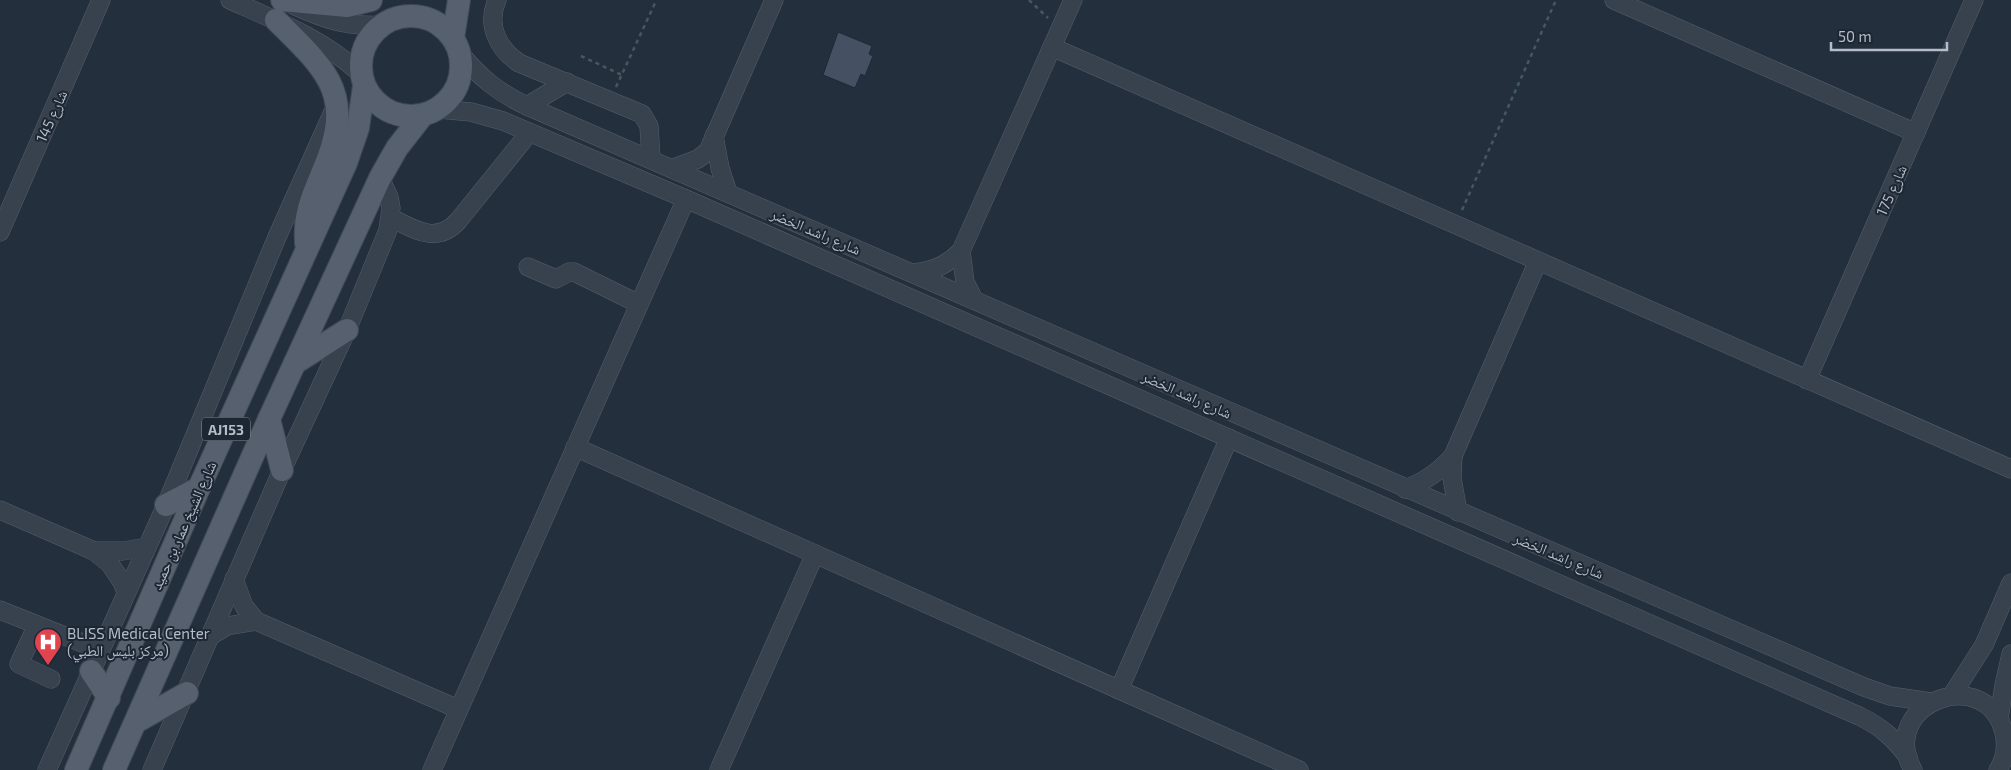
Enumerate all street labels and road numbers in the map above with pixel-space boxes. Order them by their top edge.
street label: شارع 145 [32,87,72,146]
street label: شارع 175 [1872,162,1912,219]
street label: شارع راشد الخضر [767,204,864,260]
street label: شارع راشد الخضر [1138,366,1235,424]
road number: AJ153 [202,418,250,440]
street label: شارع الشيخ عمار بن حميد [147,458,221,593]
street label: شارع راشد الخضر [1510,528,1607,584]

